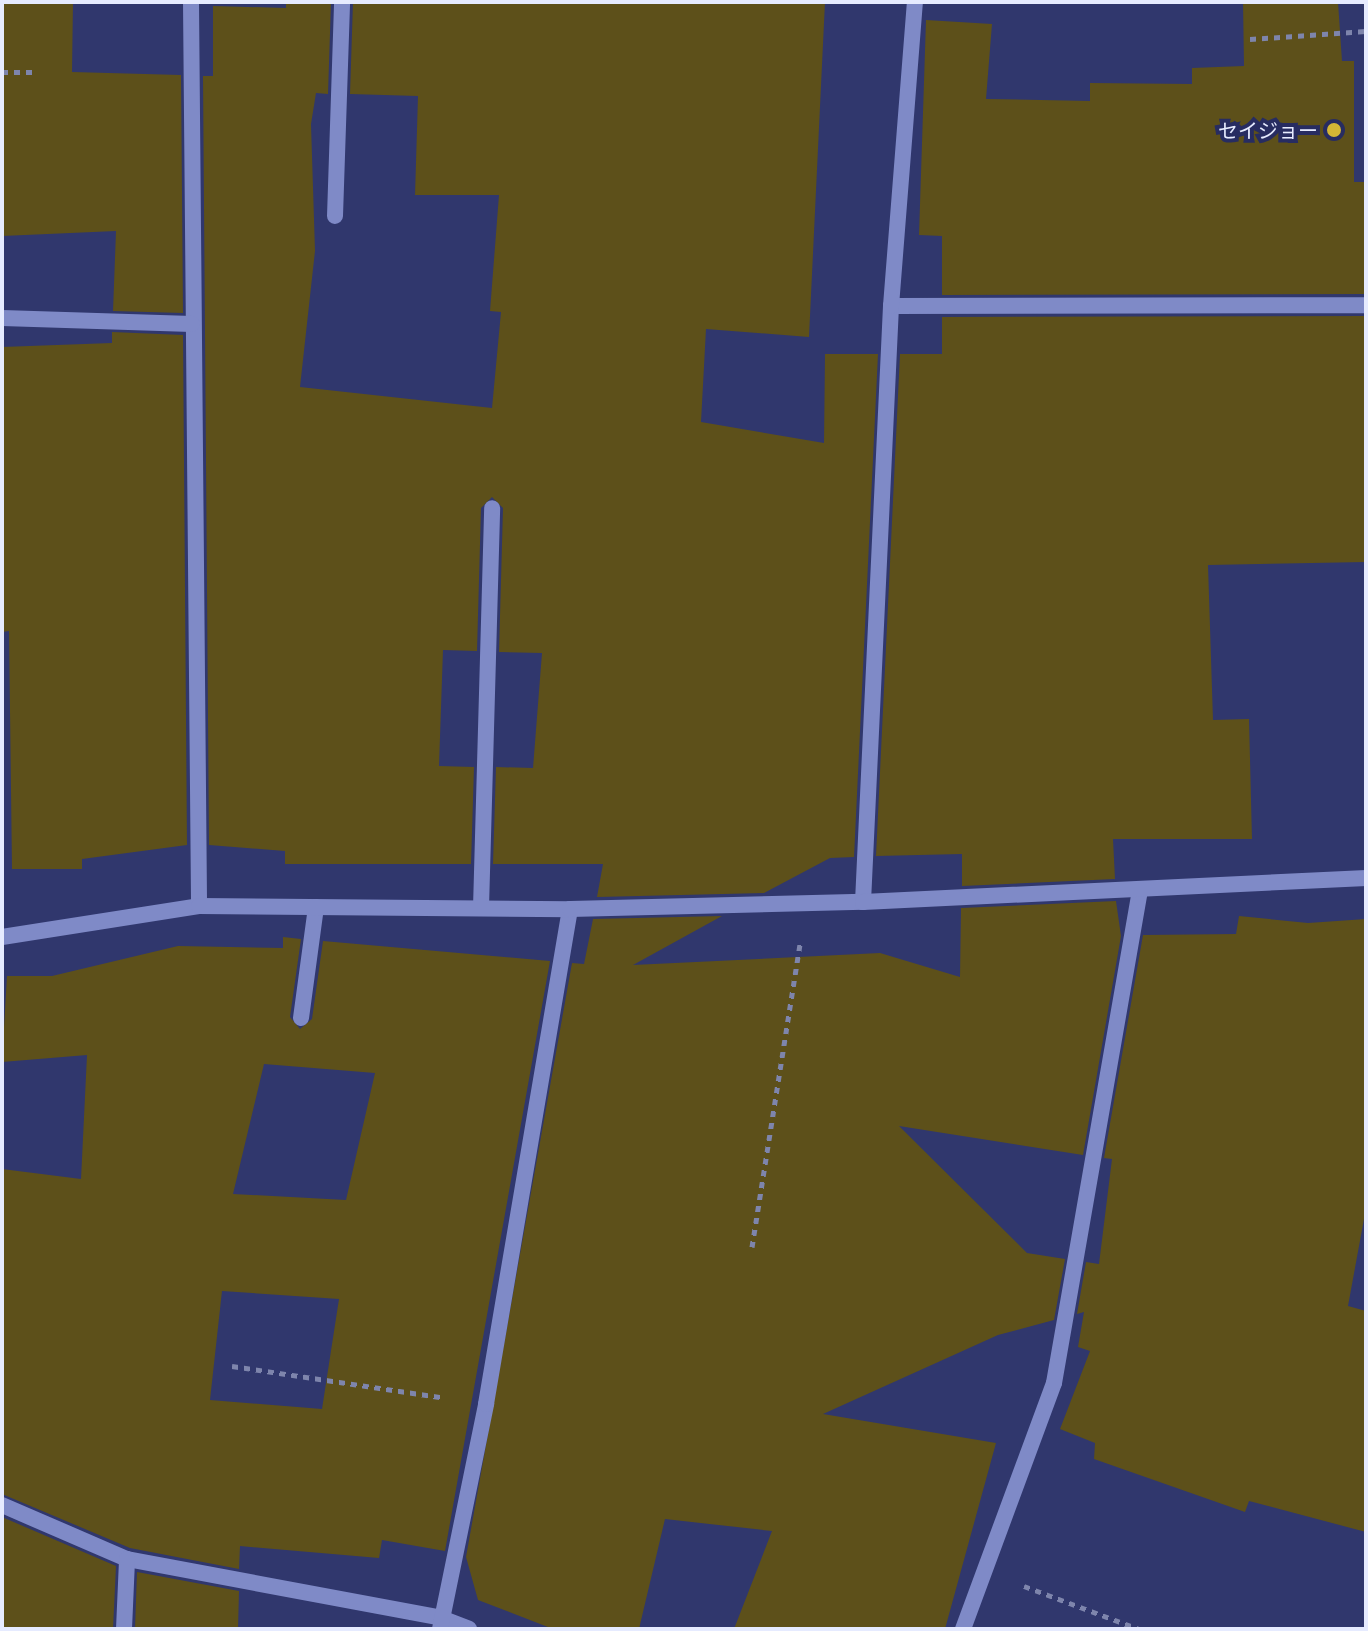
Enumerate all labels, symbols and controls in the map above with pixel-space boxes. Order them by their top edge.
place label: セイジョー [1218,118,1318,142]
marker: セイジョー [1325,121,1343,139]

